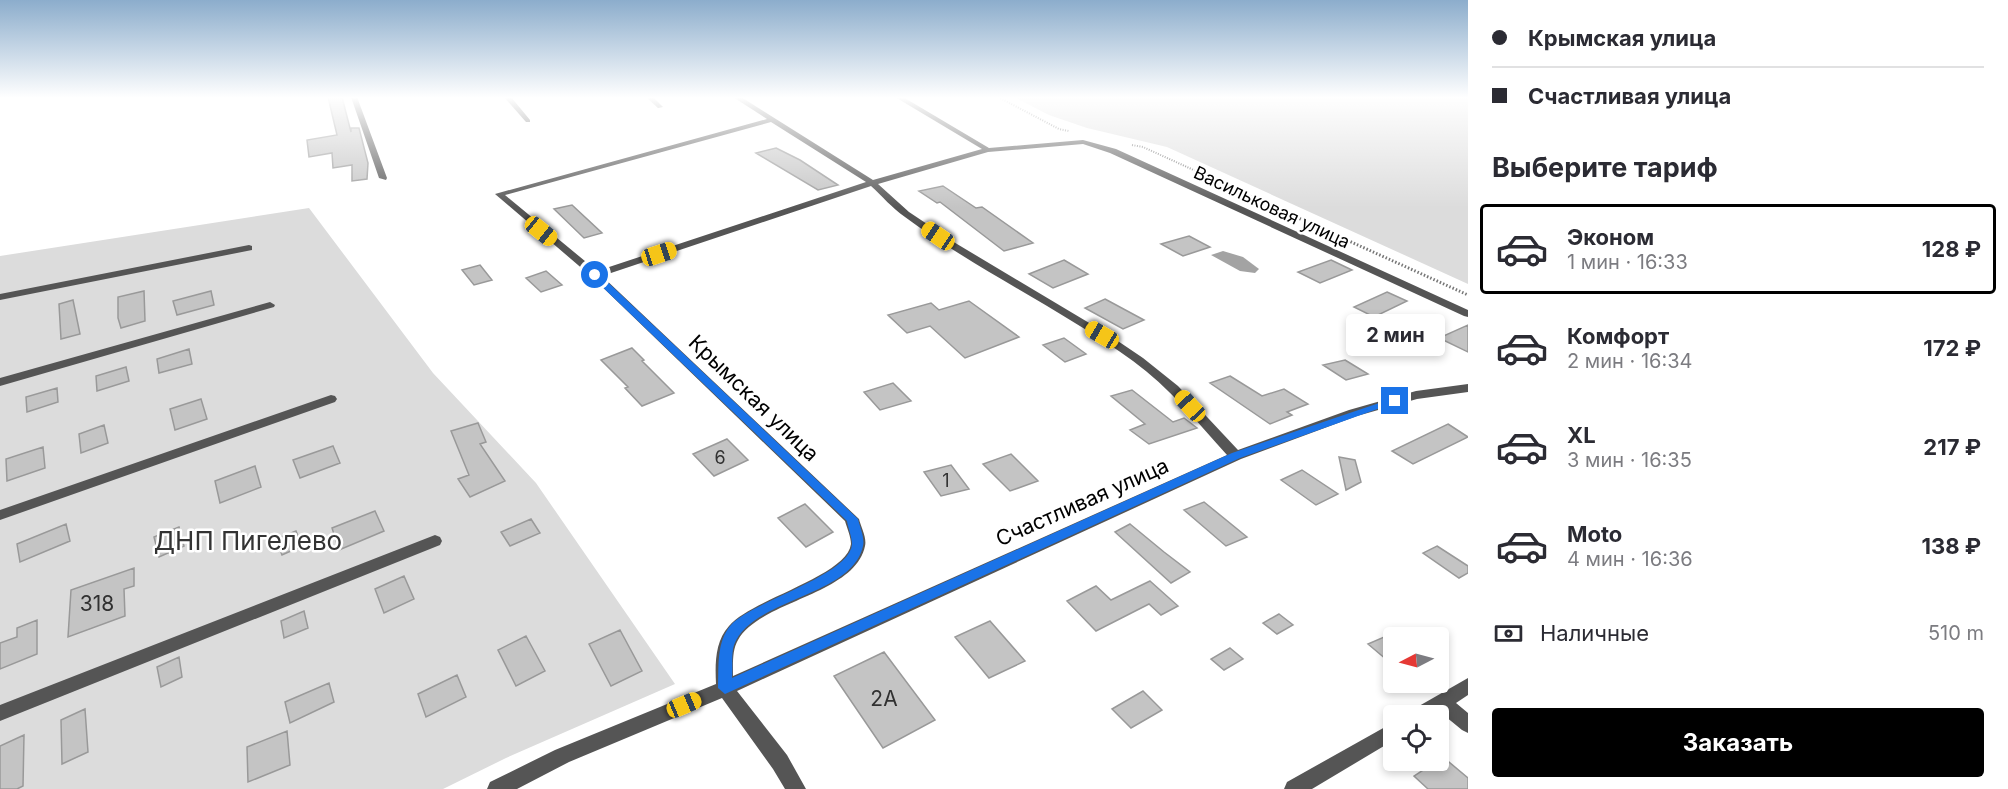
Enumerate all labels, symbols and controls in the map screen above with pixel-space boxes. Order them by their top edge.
text: Крымская улица [1528,25,1716,51]
text: Счастливая улица [1528,83,1731,109]
text: Выберите тариф [1492,151,1718,184]
street label: Васильковая улица [1191,162,1353,252]
car [521,213,561,249]
car [918,218,958,254]
icon: car [1495,222,1549,276]
text: Эконом [1567,224,1654,250]
text: 128 ₽ [1922,236,1981,262]
car [639,240,679,268]
text: 1 мин · 16:33 [1567,250,1688,274]
route start [581,261,608,288]
callout: 2 мин [1346,314,1444,356]
car [1082,318,1122,352]
icon: car [1495,321,1549,375]
text: 2 мин [1366,323,1425,347]
text: Комфорт [1567,323,1669,349]
street label: Крымская улица [684,330,824,466]
text: 172 ₽ [1923,335,1981,361]
text: 2 мин · 16:34 [1567,349,1692,373]
car [1171,387,1209,425]
route end [1381,387,1408,414]
icon: car [1495,420,1549,474]
text: XL [1567,422,1596,448]
text: 217 ₽ [1923,434,1981,460]
house number: 6 [714,447,726,468]
text: 3 мин · 16:35 [1567,448,1692,472]
street label: Счастливая улица [992,453,1172,551]
house number: 1 [942,470,950,491]
icon: car [1495,519,1549,573]
text: Moto [1567,521,1622,547]
park label: ДНП Пигелево [154,525,342,556]
text: 138 ₽ [1921,533,1981,559]
text: 4 мин · 16:36 [1567,547,1693,571]
house number: 318 [80,591,114,616]
icon: cash [1492,617,1525,650]
text: Наличные [1540,620,1649,646]
text: 510 m [1928,621,1984,645]
north arrow [1383,627,1449,693]
map controls [1383,627,1449,771]
house number: 2А [870,686,898,711]
car [664,690,704,720]
button: locate [1383,705,1449,771]
button: Заказать [1492,708,1984,777]

